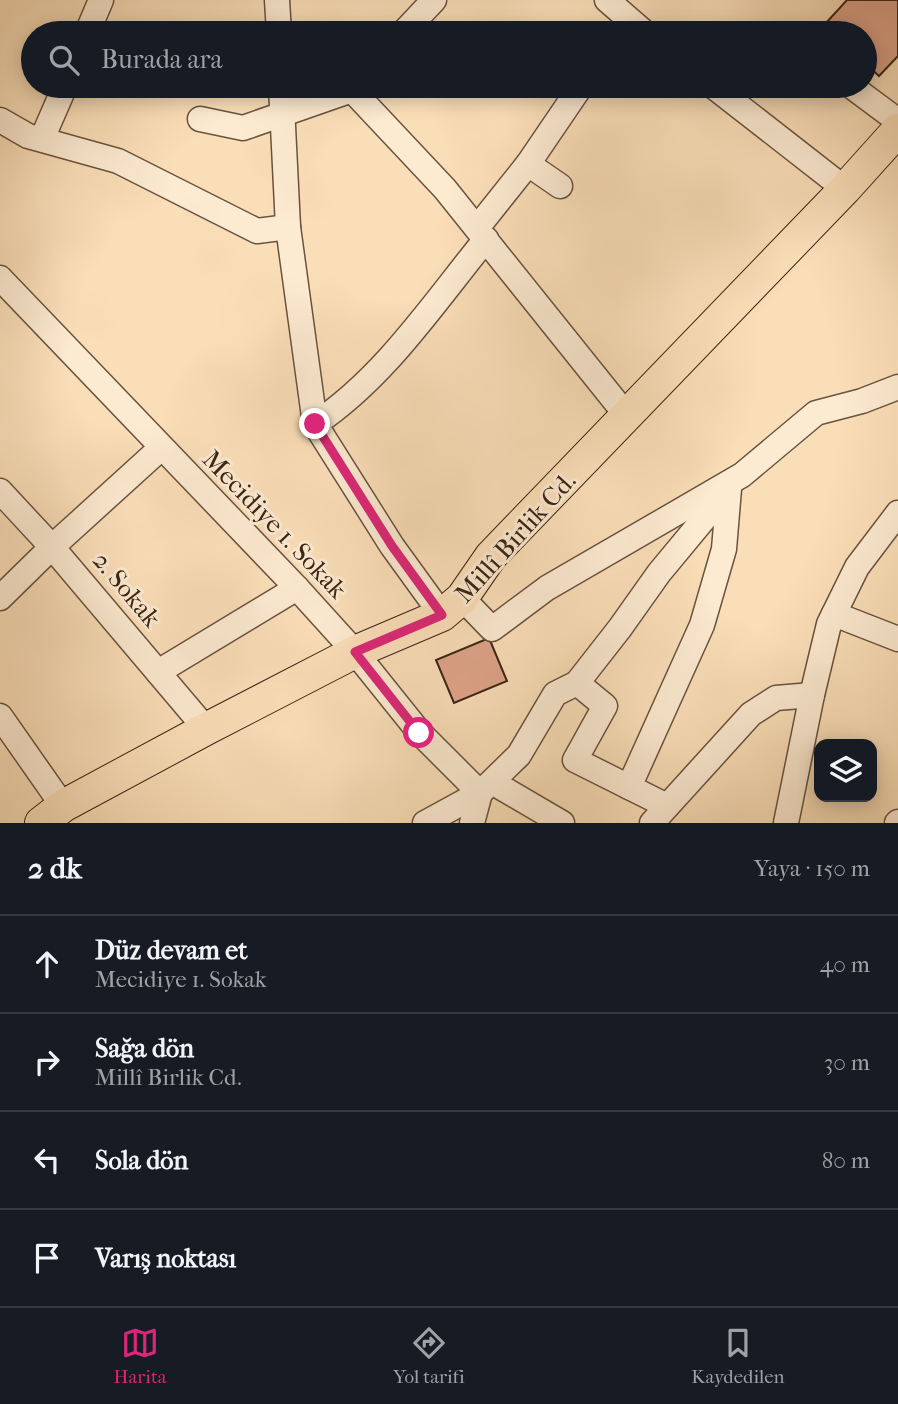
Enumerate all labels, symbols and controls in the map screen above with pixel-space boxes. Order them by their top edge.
search box [21,21,877,98]
icon: search [45,41,83,79]
text: Burada ara [101,44,223,75]
route end [299,408,330,439]
street label: Mecidiye 1. Sokak [196,444,354,605]
street label: Millî Birlik Cd. [448,465,582,609]
street label: 2. Sokak [86,545,168,634]
route start [403,717,434,748]
map controls [814,739,877,802]
button: layers [814,739,877,802]
text: 2 dk [28,851,82,886]
text: Yaya · 150 m [754,855,870,882]
text: Düz devam et [95,935,248,966]
icon: ahead [28,945,66,983]
text: 40 m [820,951,870,978]
text: Mecidiye 1. Sokak [95,966,267,993]
text: Sağa dön [95,1033,194,1064]
icon: right [28,1043,66,1081]
text: 30 m [824,1049,870,1076]
text: Millî Birlik Cd. [95,1064,242,1091]
icon: left [28,1141,66,1179]
text: Sola dön [95,1145,188,1176]
text: 80 m [822,1147,870,1174]
icon: arrive [28,1239,66,1277]
text: Varış noktası [95,1243,236,1274]
tab: Harita [113,1324,167,1388]
tab: Yol tarifi [393,1324,465,1388]
tab: Kaydedilen [691,1324,785,1388]

